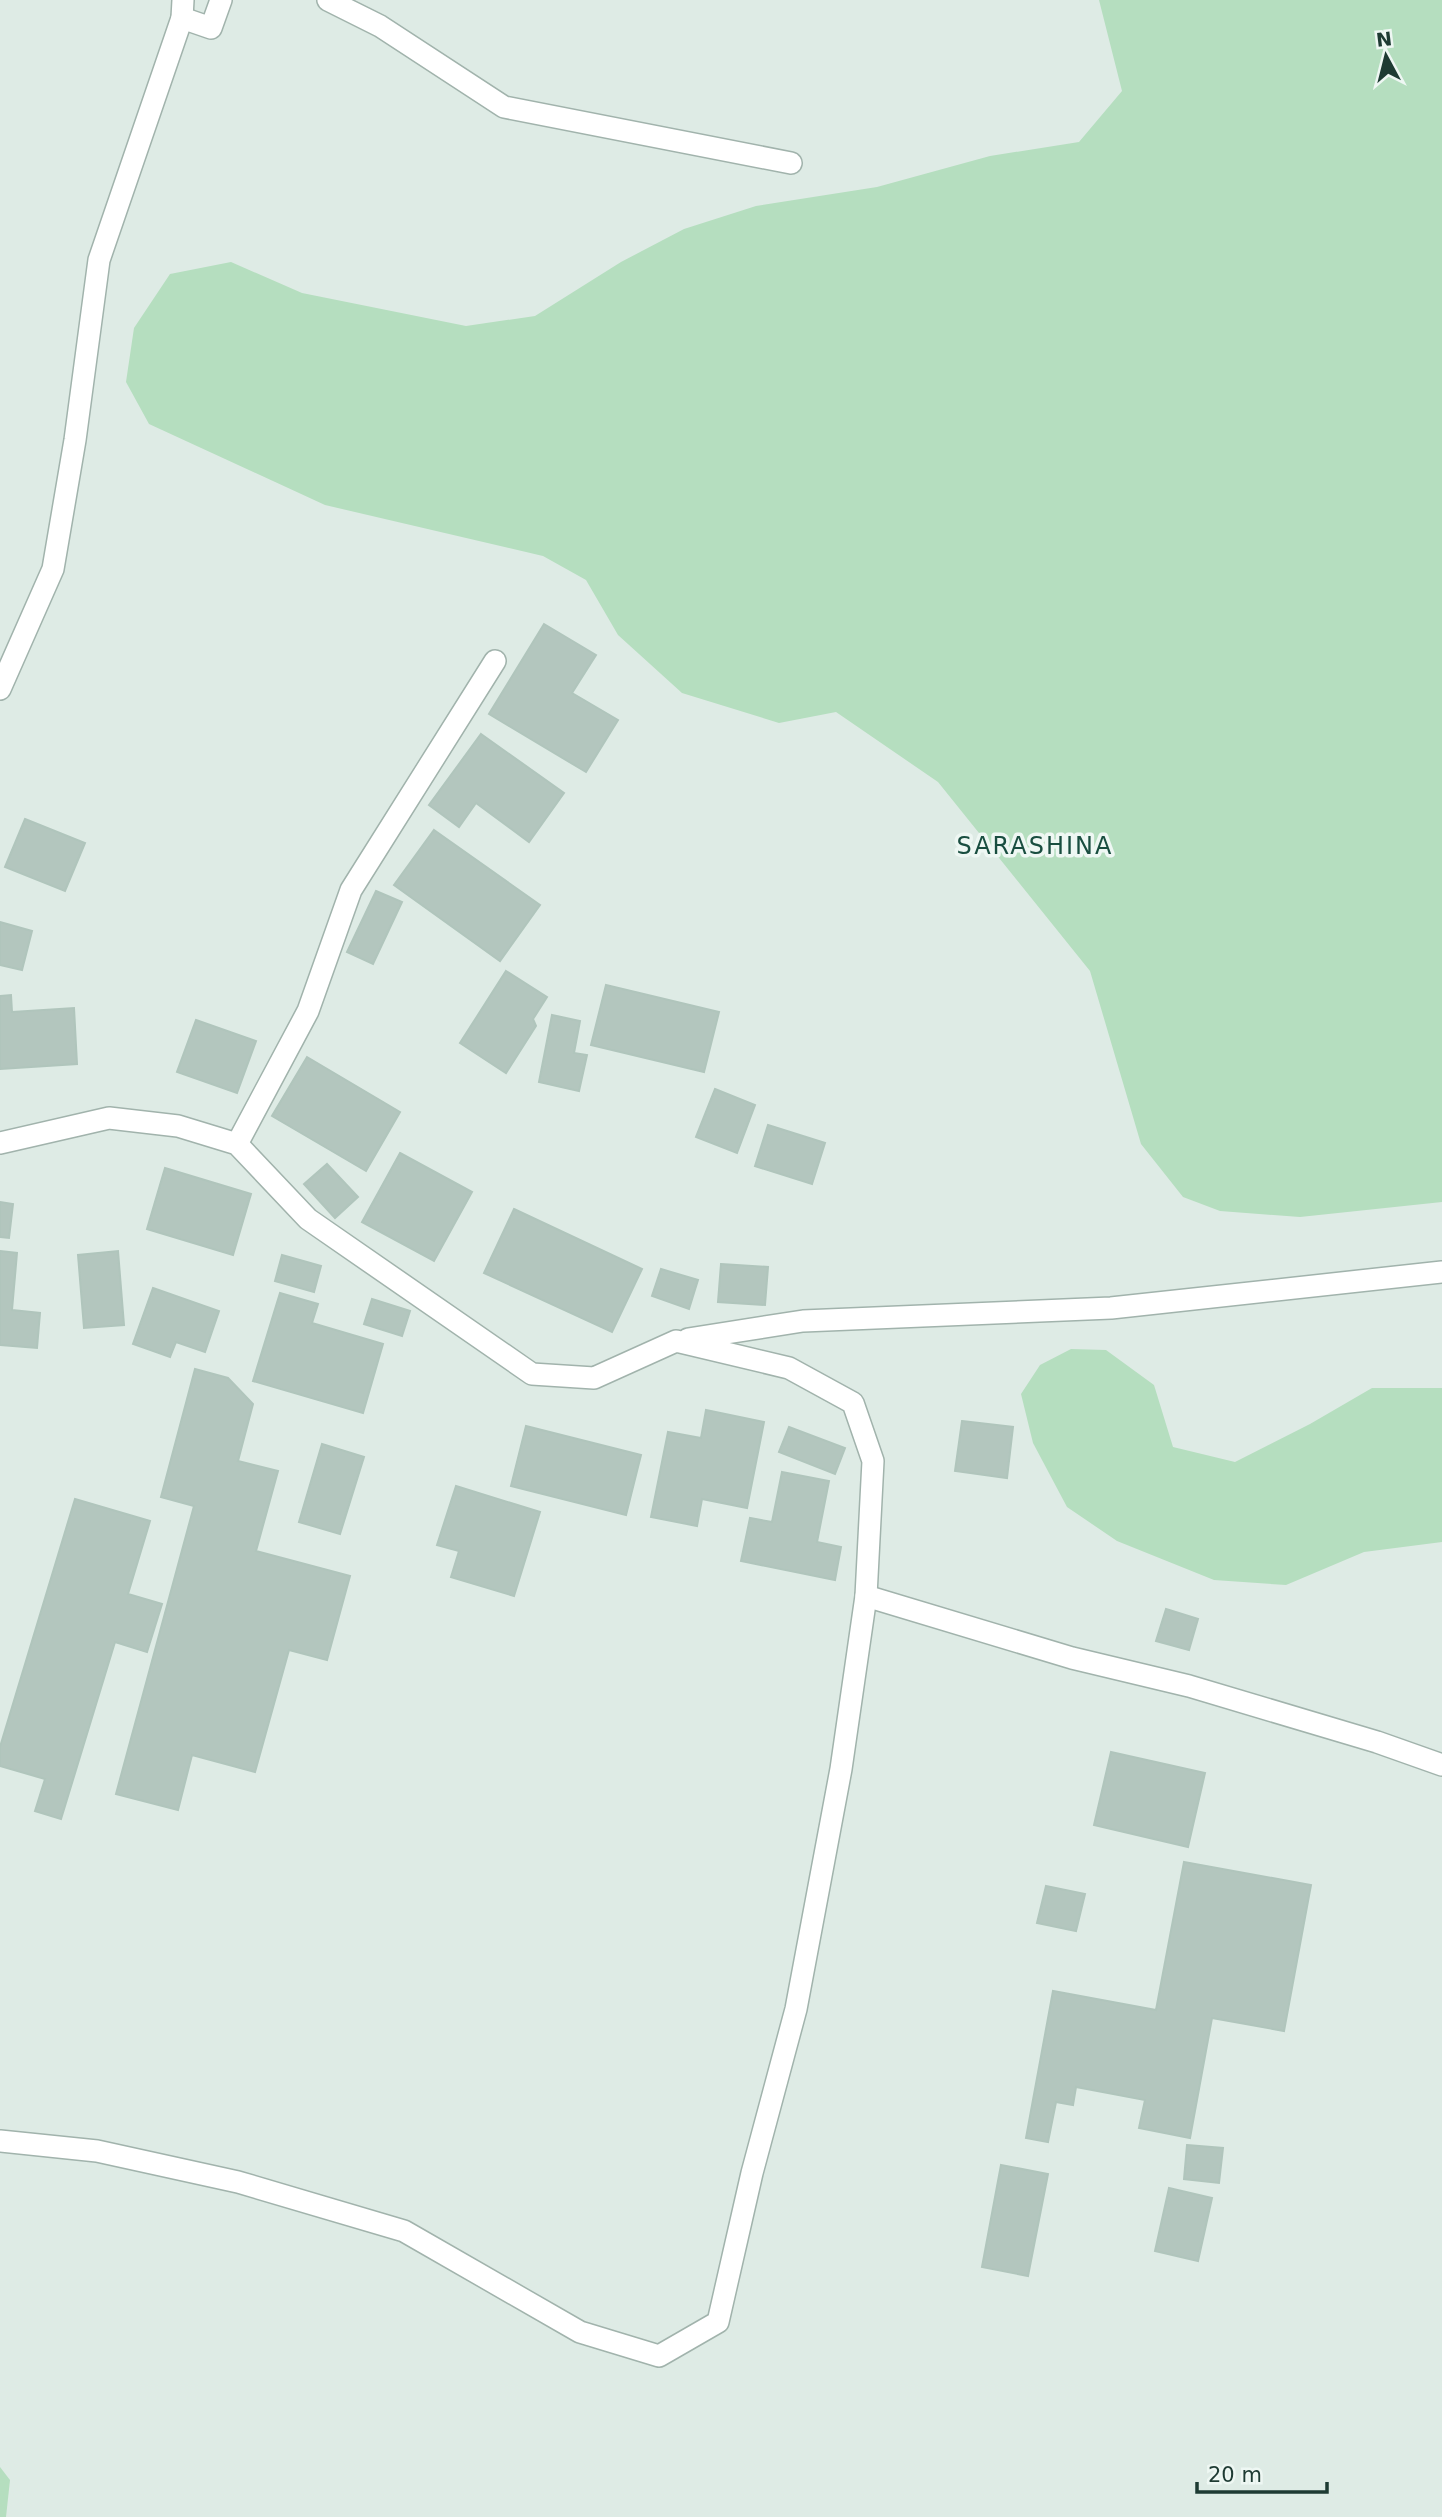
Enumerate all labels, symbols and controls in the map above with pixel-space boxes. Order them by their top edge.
north arrow [1351,21,1421,91]
text: N [1375,27,1393,51]
district label: SARASHINA [957,832,1113,860]
scale bar [1197,2450,1326,2494]
text: 20 m [1208,2463,1262,2487]

